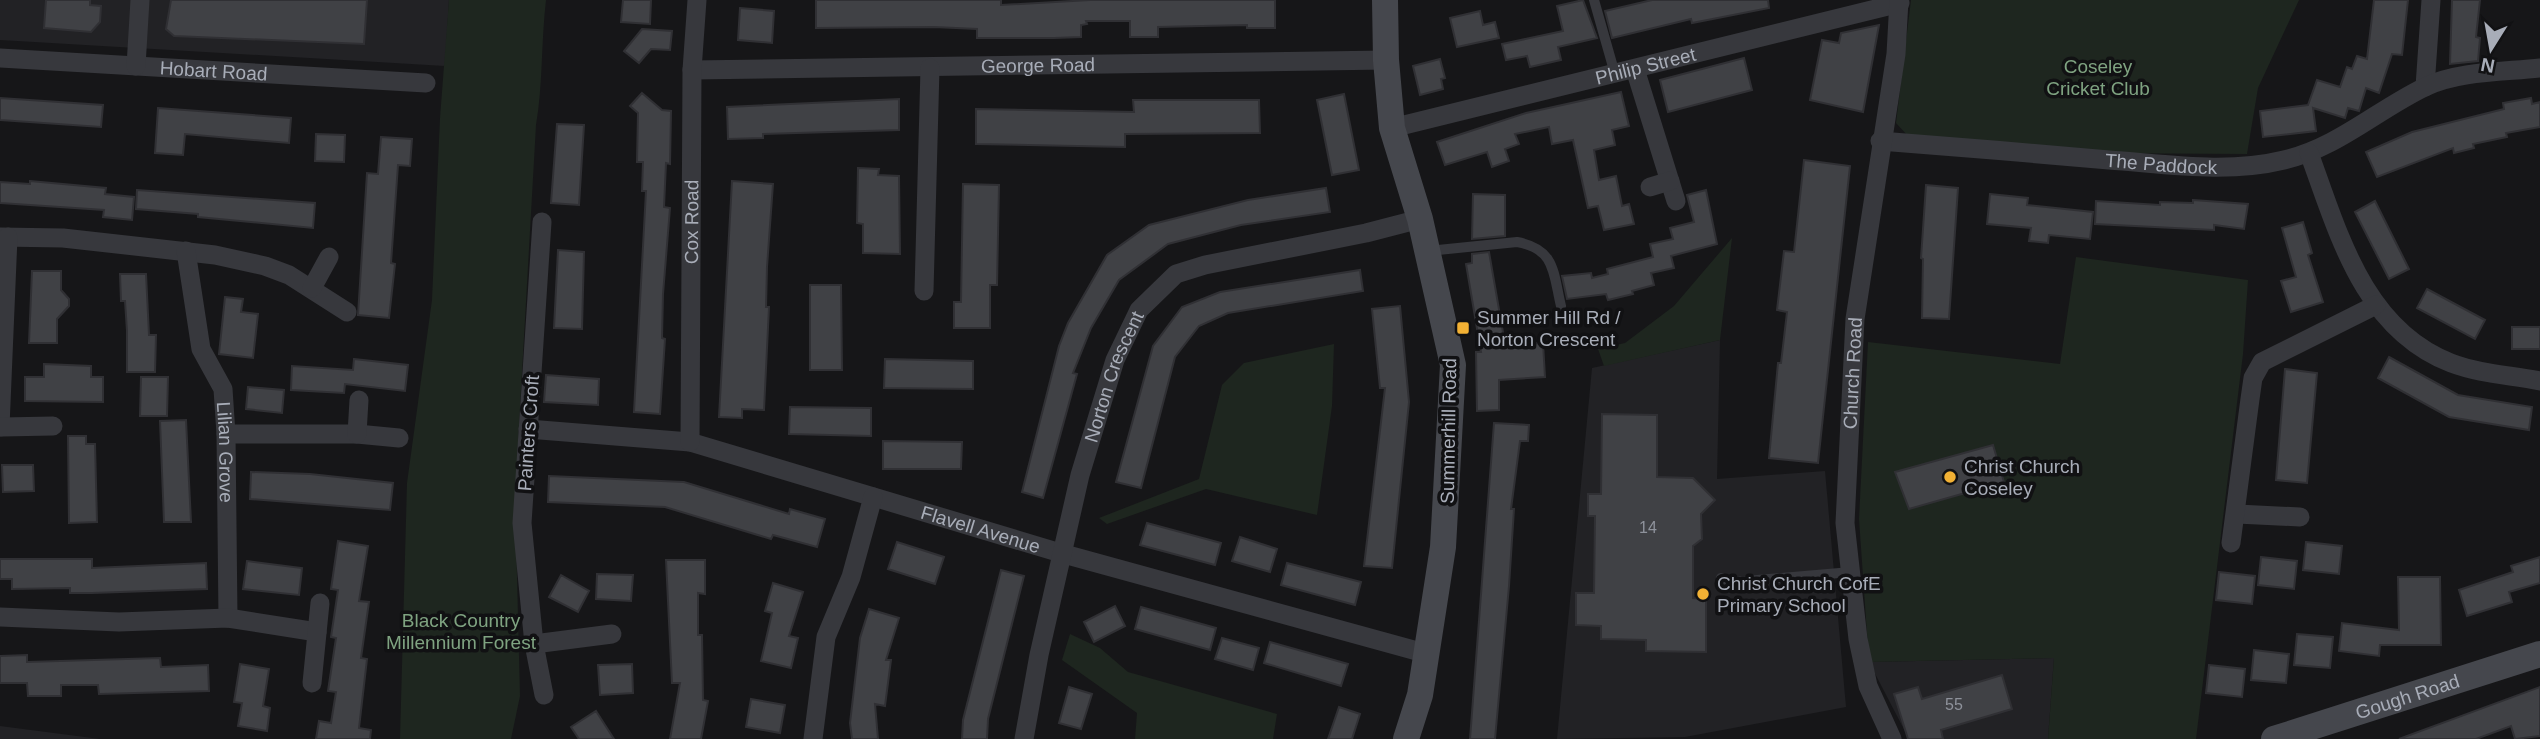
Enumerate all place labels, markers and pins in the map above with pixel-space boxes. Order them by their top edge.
place label: Summer Hill Rd / Norton Crescent [1477,307,1621,350]
marker: Summer Hill Rd / Norton Crescent [1455,320,1471,336]
place label: Christ Church Coseley [1964,456,2080,499]
marker: Christ Church Coseley [1942,469,1958,485]
place label: Christ Church CofE Primary School [1717,573,1881,616]
marker: Christ Church CofE Primary School [1695,586,1711,602]

